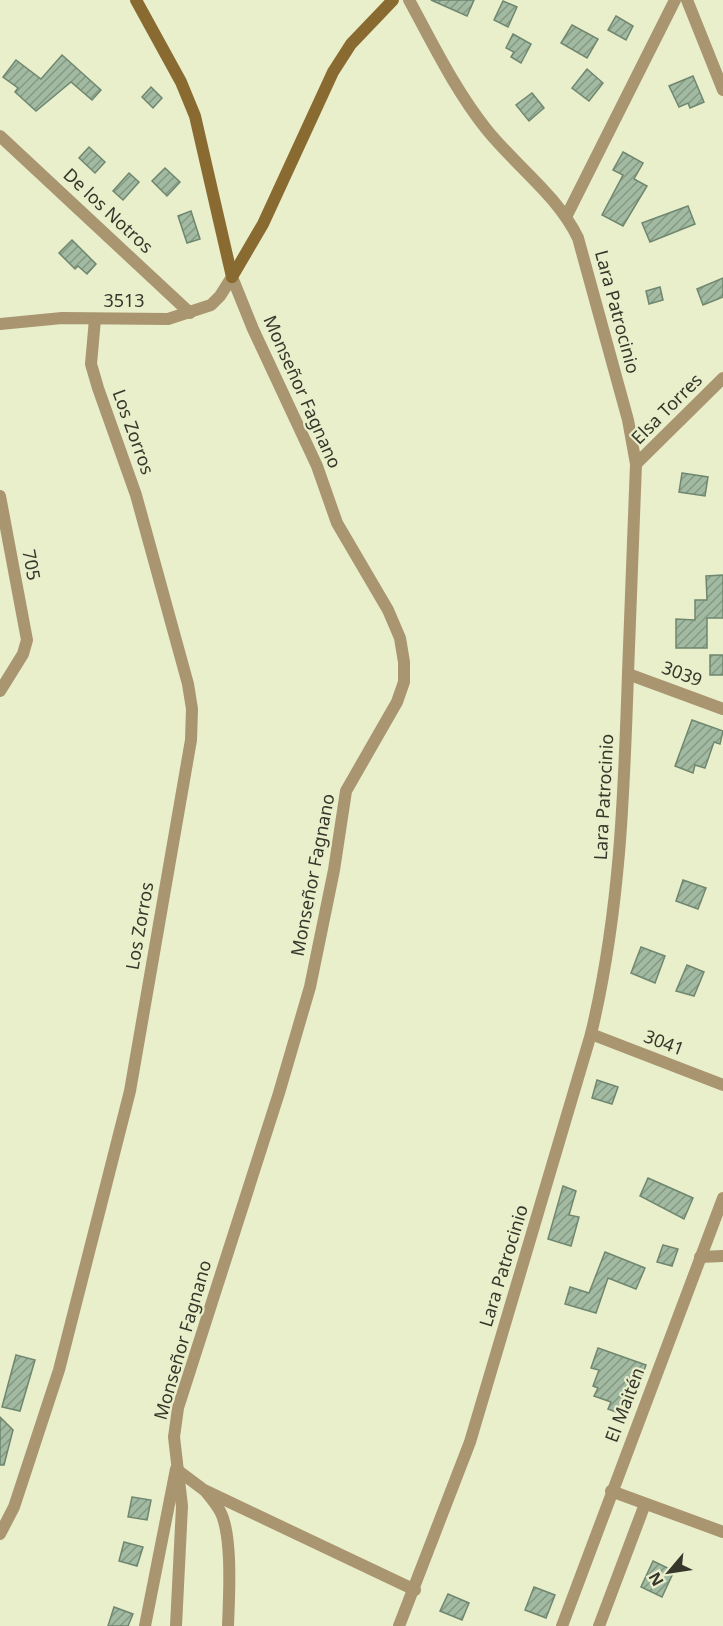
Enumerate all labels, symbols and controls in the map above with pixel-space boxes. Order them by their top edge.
street label: De los Notros [59,162,159,258]
street label: Lara Patrocinio [590,247,646,376]
street label: 3513 [103,288,145,312]
street label: Monseñor Fagnano [258,311,347,472]
street label: Elsa Torres [626,368,707,449]
street label: Los Zorros [107,386,160,478]
street label: 705 [17,547,47,582]
street label: 3039 [659,655,706,691]
street label: Lara Patrocinio [588,733,618,861]
street label: Monseñor Fagnano [284,792,340,958]
street label: Los Zorros [119,880,159,972]
street label: 3041 [641,1023,688,1061]
street label: Lara Patrocinio [473,1202,533,1330]
street label: Monseñor Fagnano [148,1257,216,1422]
street label: El Maitén [599,1364,649,1445]
north arrow [639,1542,699,1602]
text: N [643,1568,669,1590]

